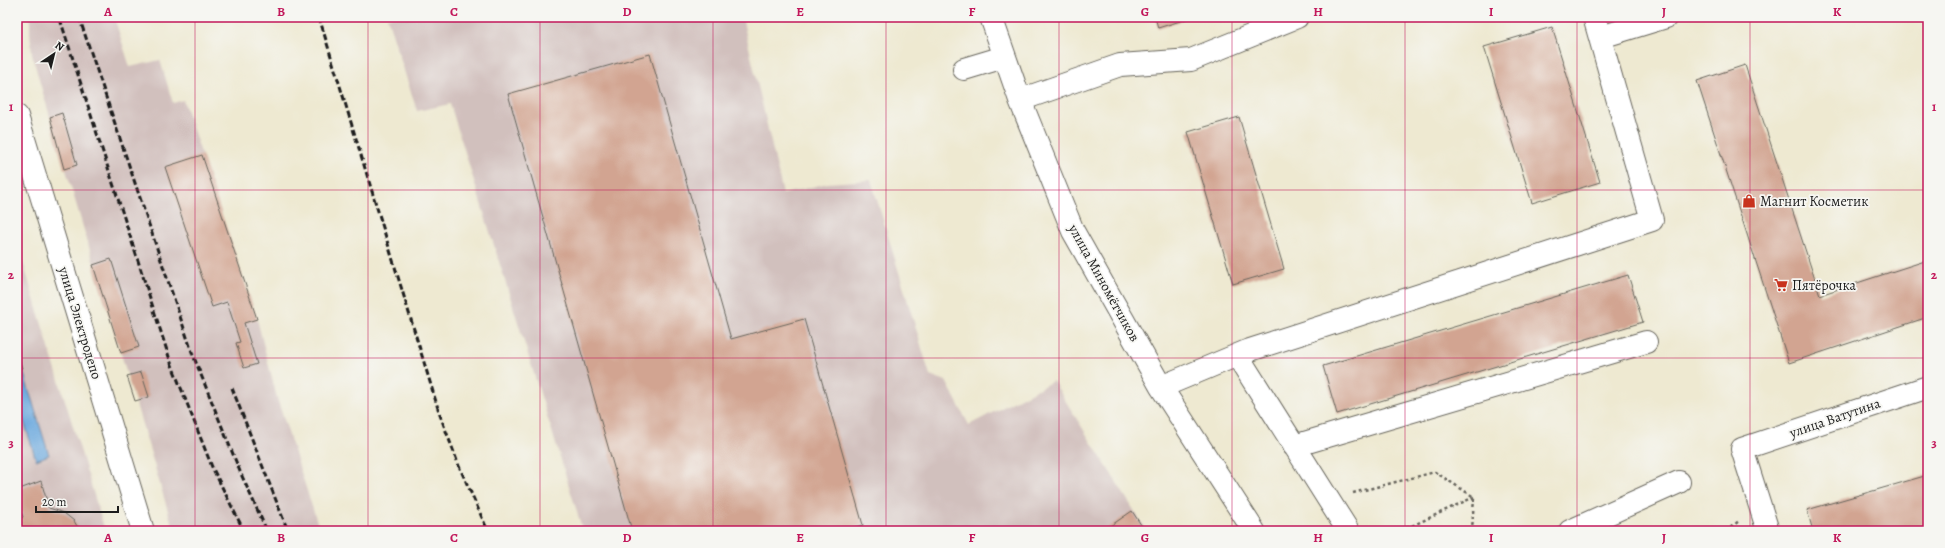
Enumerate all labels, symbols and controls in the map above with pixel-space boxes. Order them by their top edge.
text: A [103,3,113,20]
text: B [277,3,285,20]
text: C [450,3,458,20]
text: D [622,3,632,20]
text: E [796,3,804,20]
text: F [969,3,976,20]
text: G [1141,3,1149,20]
text: H [1313,3,1323,20]
text: I [1489,3,1494,20]
text: J [1662,3,1666,20]
text: K [1833,3,1842,20]
north arrow [34,34,74,74]
text: N [52,38,67,55]
text: 1 [9,98,14,115]
text: 1 [1932,98,1937,115]
place label: Магнит Косметик [1760,192,1868,211]
shop icon: Магнит Косметик [1741,193,1757,209]
street label: улица Миномётчиков [1063,220,1144,345]
street label: улица Электродепо [54,263,106,382]
text: 2 [8,266,15,283]
text: 2 [1931,266,1938,283]
place label: Пятёрочка [1792,276,1856,295]
supermarket icon: Пятёрочка [1773,277,1789,293]
street label: улица Ватутина [1786,393,1883,443]
text: 3 [8,434,14,451]
text: 3 [1931,434,1937,451]
scale bar [36,488,118,514]
text: 20 m [42,494,66,510]
text: A [103,529,113,546]
text: B [277,529,285,546]
text: C [450,529,458,546]
text: D [622,529,632,546]
text: E [796,529,804,546]
text: F [969,529,976,546]
text: G [1141,529,1149,546]
text: H [1313,529,1323,546]
text: I [1489,529,1494,546]
text: J [1662,529,1666,546]
text: K [1833,529,1842,546]

